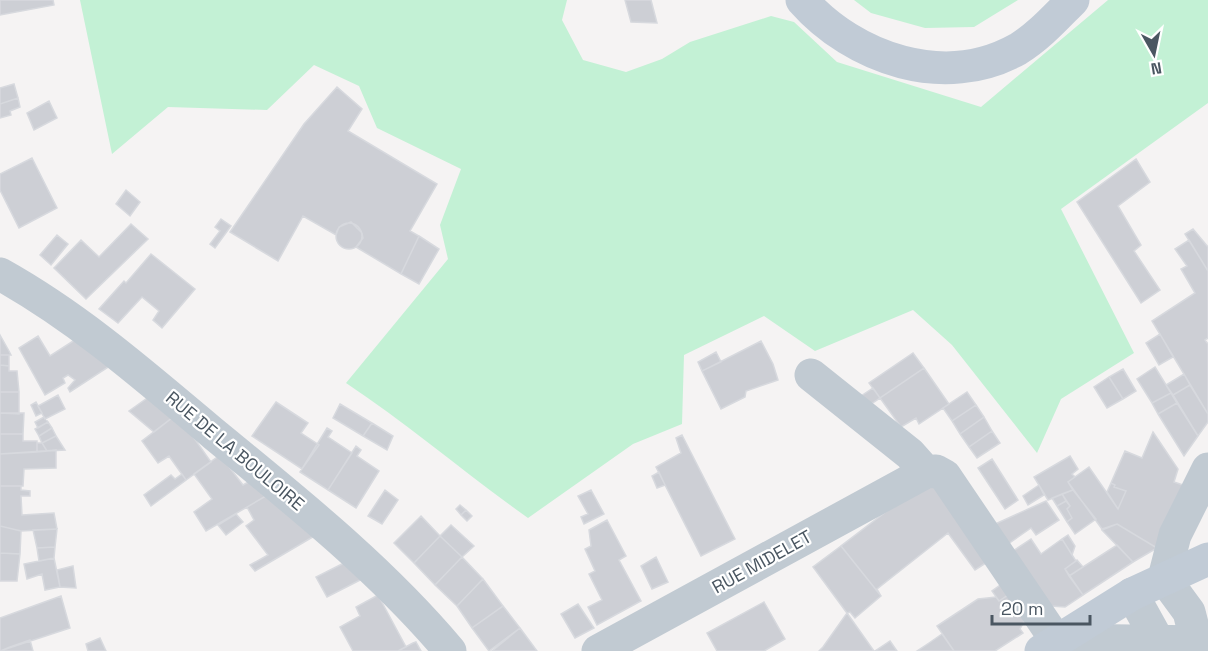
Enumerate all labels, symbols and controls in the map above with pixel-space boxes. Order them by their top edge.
north arrow [1124,24,1184,84]
text: N [1149,57,1163,80]
street label: RUE DE LA BOULOIRE [161,386,309,515]
street label: RUE MIDELET [708,524,816,598]
scale bar [992,588,1090,626]
text: 20 m [1001,597,1044,620]

